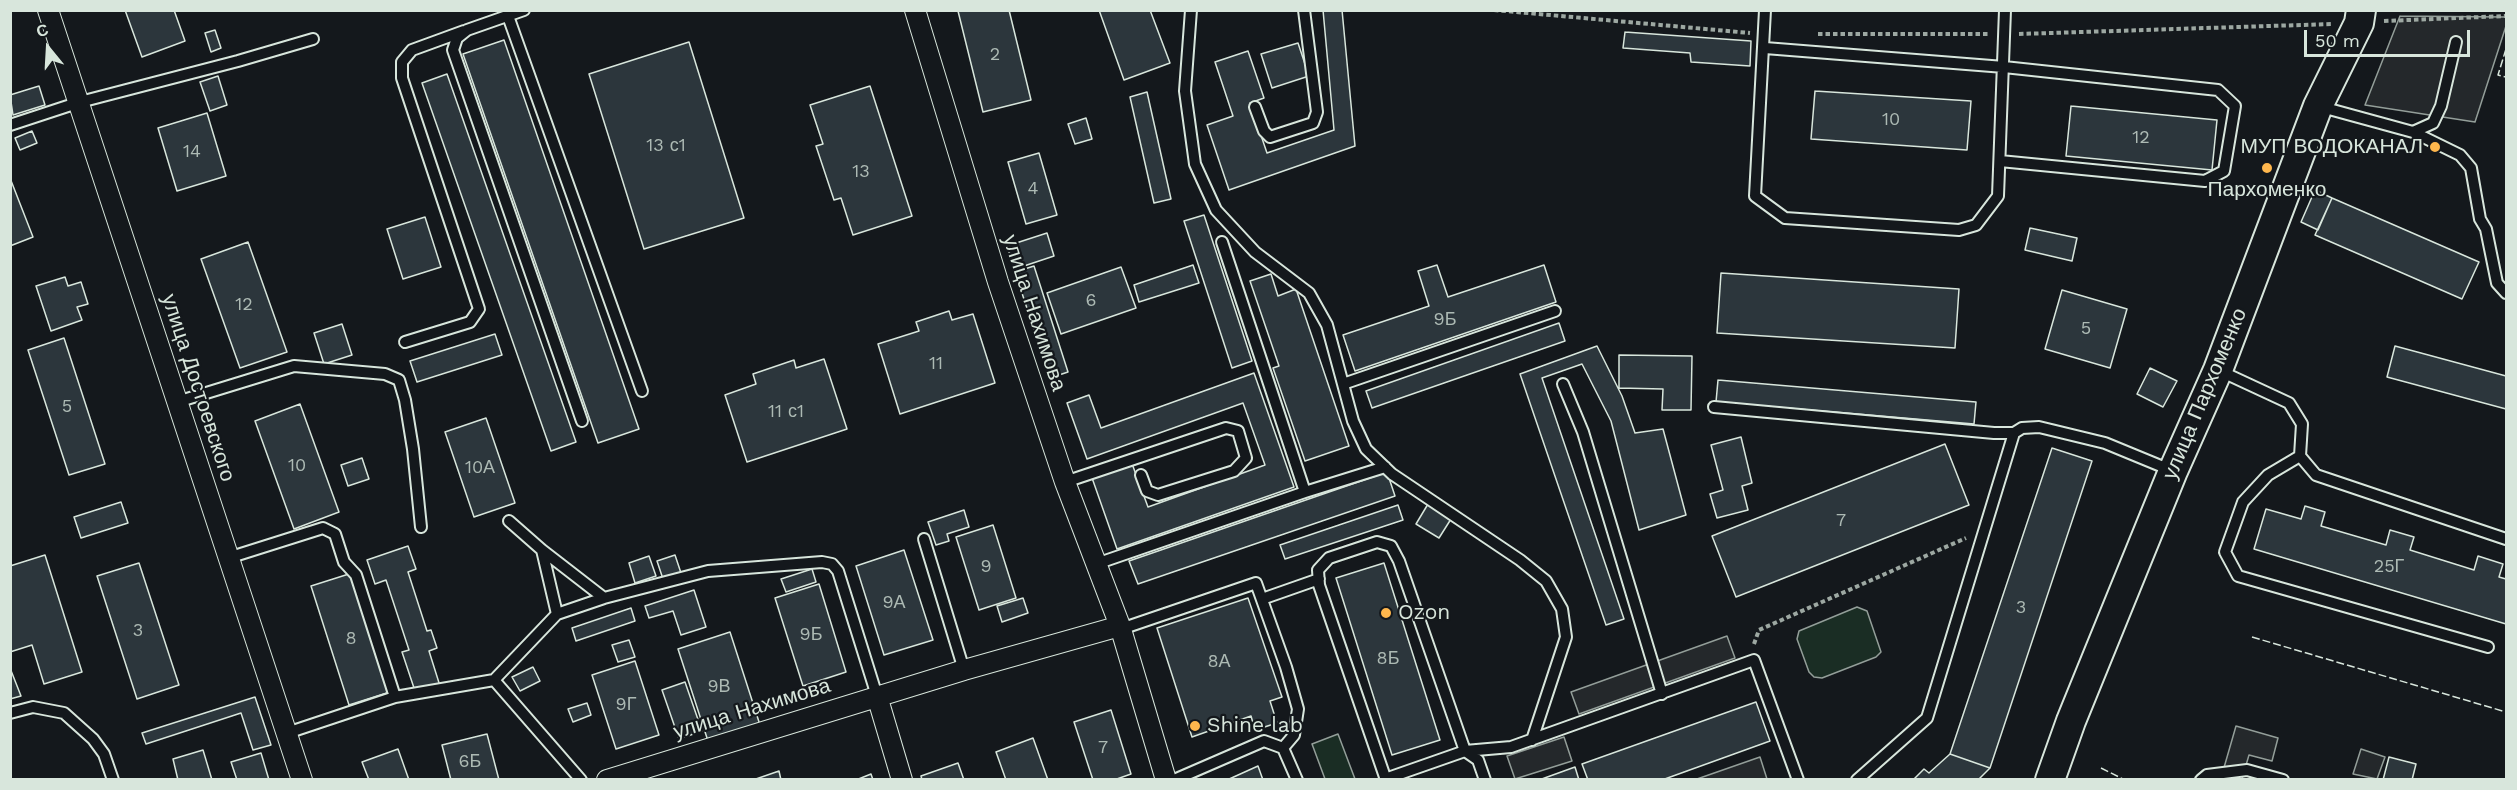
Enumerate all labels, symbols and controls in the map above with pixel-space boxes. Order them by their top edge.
north arrow [18,18,78,78]
scale bar [2307,18,2474,56]
text: С [34,20,51,41]
text: 50 m [2315,30,2360,51]
house number: 2 [990,44,1000,66]
house number: 10 [1882,109,1900,131]
house number: 12 [2132,127,2150,149]
place label: МУП ВОДОКАНАЛ [2241,134,2423,160]
house number: 13 с1 [646,135,686,157]
marker: МУП ВОДОКАНАЛ [2428,140,2442,154]
house number: 14 [183,141,201,163]
house number: 13 [852,161,870,183]
marker: Пархоменко [2260,161,2274,175]
place label: Пархоменко [2208,177,2326,203]
house number: 4 [1028,178,1038,200]
street label: улица Нахимова [997,232,1071,394]
house number: 6 [1086,290,1096,312]
street label: улица Достоевского [156,291,240,485]
house number: 12 [235,294,253,316]
street label: улица Пархоменко [2157,304,2253,484]
house number: 9Б [1434,309,1456,331]
house number: 5 [2081,318,2091,340]
house number: 11 [929,353,943,375]
house number: 5 [62,396,72,418]
house number: 11 с1 [768,401,804,423]
house number: 10 [288,455,306,477]
house number: 10А [465,457,495,479]
house number: 7 [1836,510,1846,532]
house number: 9 [980,556,992,578]
house number: 25Г [2374,556,2404,578]
house number: 9А [882,592,906,614]
house number: 3 [2016,597,2026,619]
place label: Ozon [1398,600,1450,626]
marker: Ozon [1379,606,1393,620]
house number: 3 [133,620,143,642]
house number: 9Б [800,624,822,646]
house number: 8 [345,628,357,650]
house number: 8Б [1377,648,1399,670]
house number: 8А [1207,651,1231,673]
street label: улица Нахимова [671,673,833,745]
house number: 9В [707,676,731,698]
house number: 9Г [616,694,636,716]
place label: Shine lab [1207,713,1303,739]
marker: Shine lab [1188,719,1202,733]
house number: 7 [1098,737,1108,759]
house number: 6Б [459,751,481,773]

